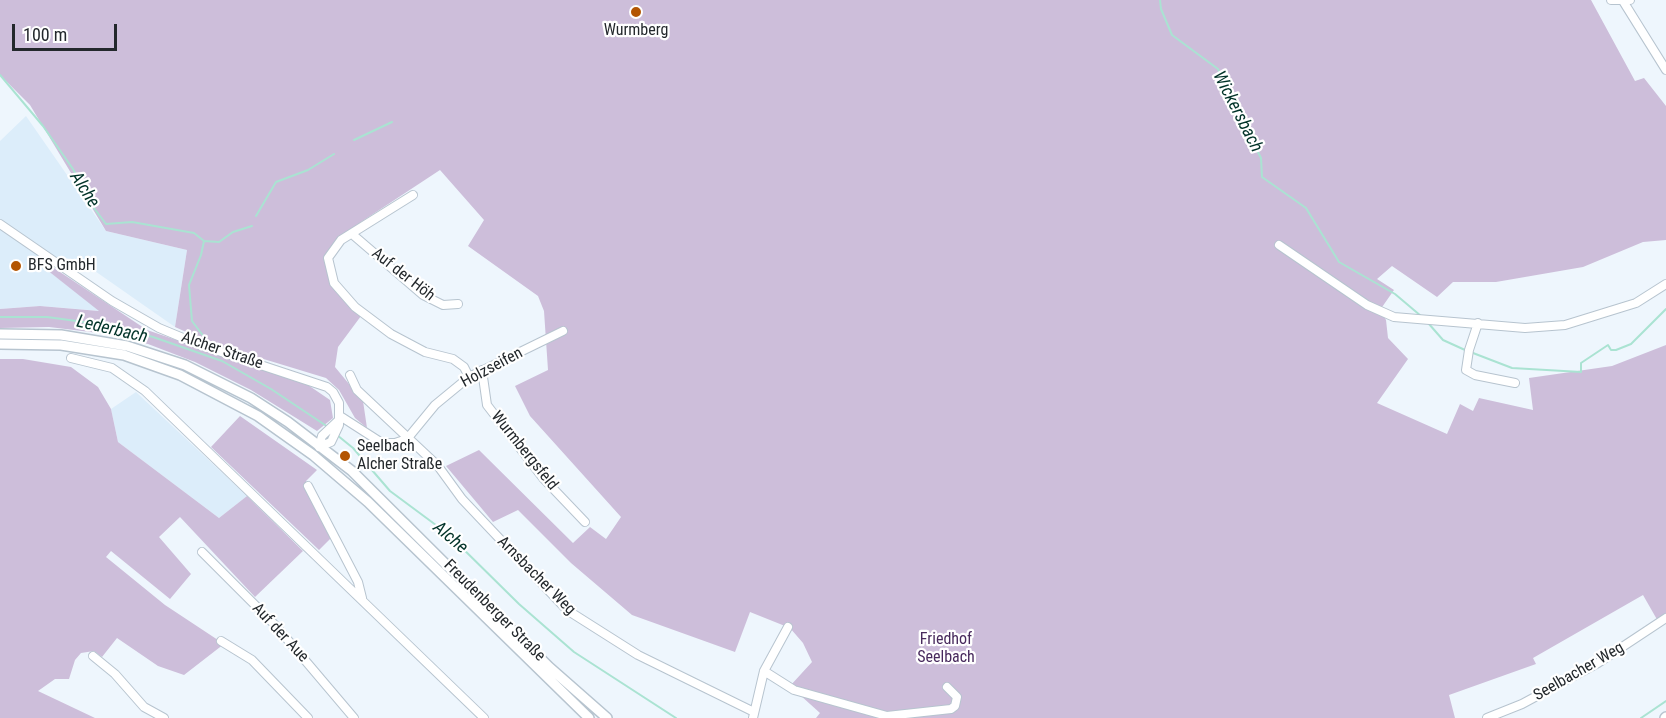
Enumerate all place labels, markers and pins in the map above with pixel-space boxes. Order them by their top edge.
marker: Wurmberg [629,5,643,19]
place label: Wurmberg [604,21,668,41]
place label: BFS GmbH [28,256,96,276]
marker: BFS GmbH [9,259,23,273]
place label: Seelbach Alcher Straße [357,437,442,475]
marker: Seelbach Alcher Straße [338,449,352,463]

